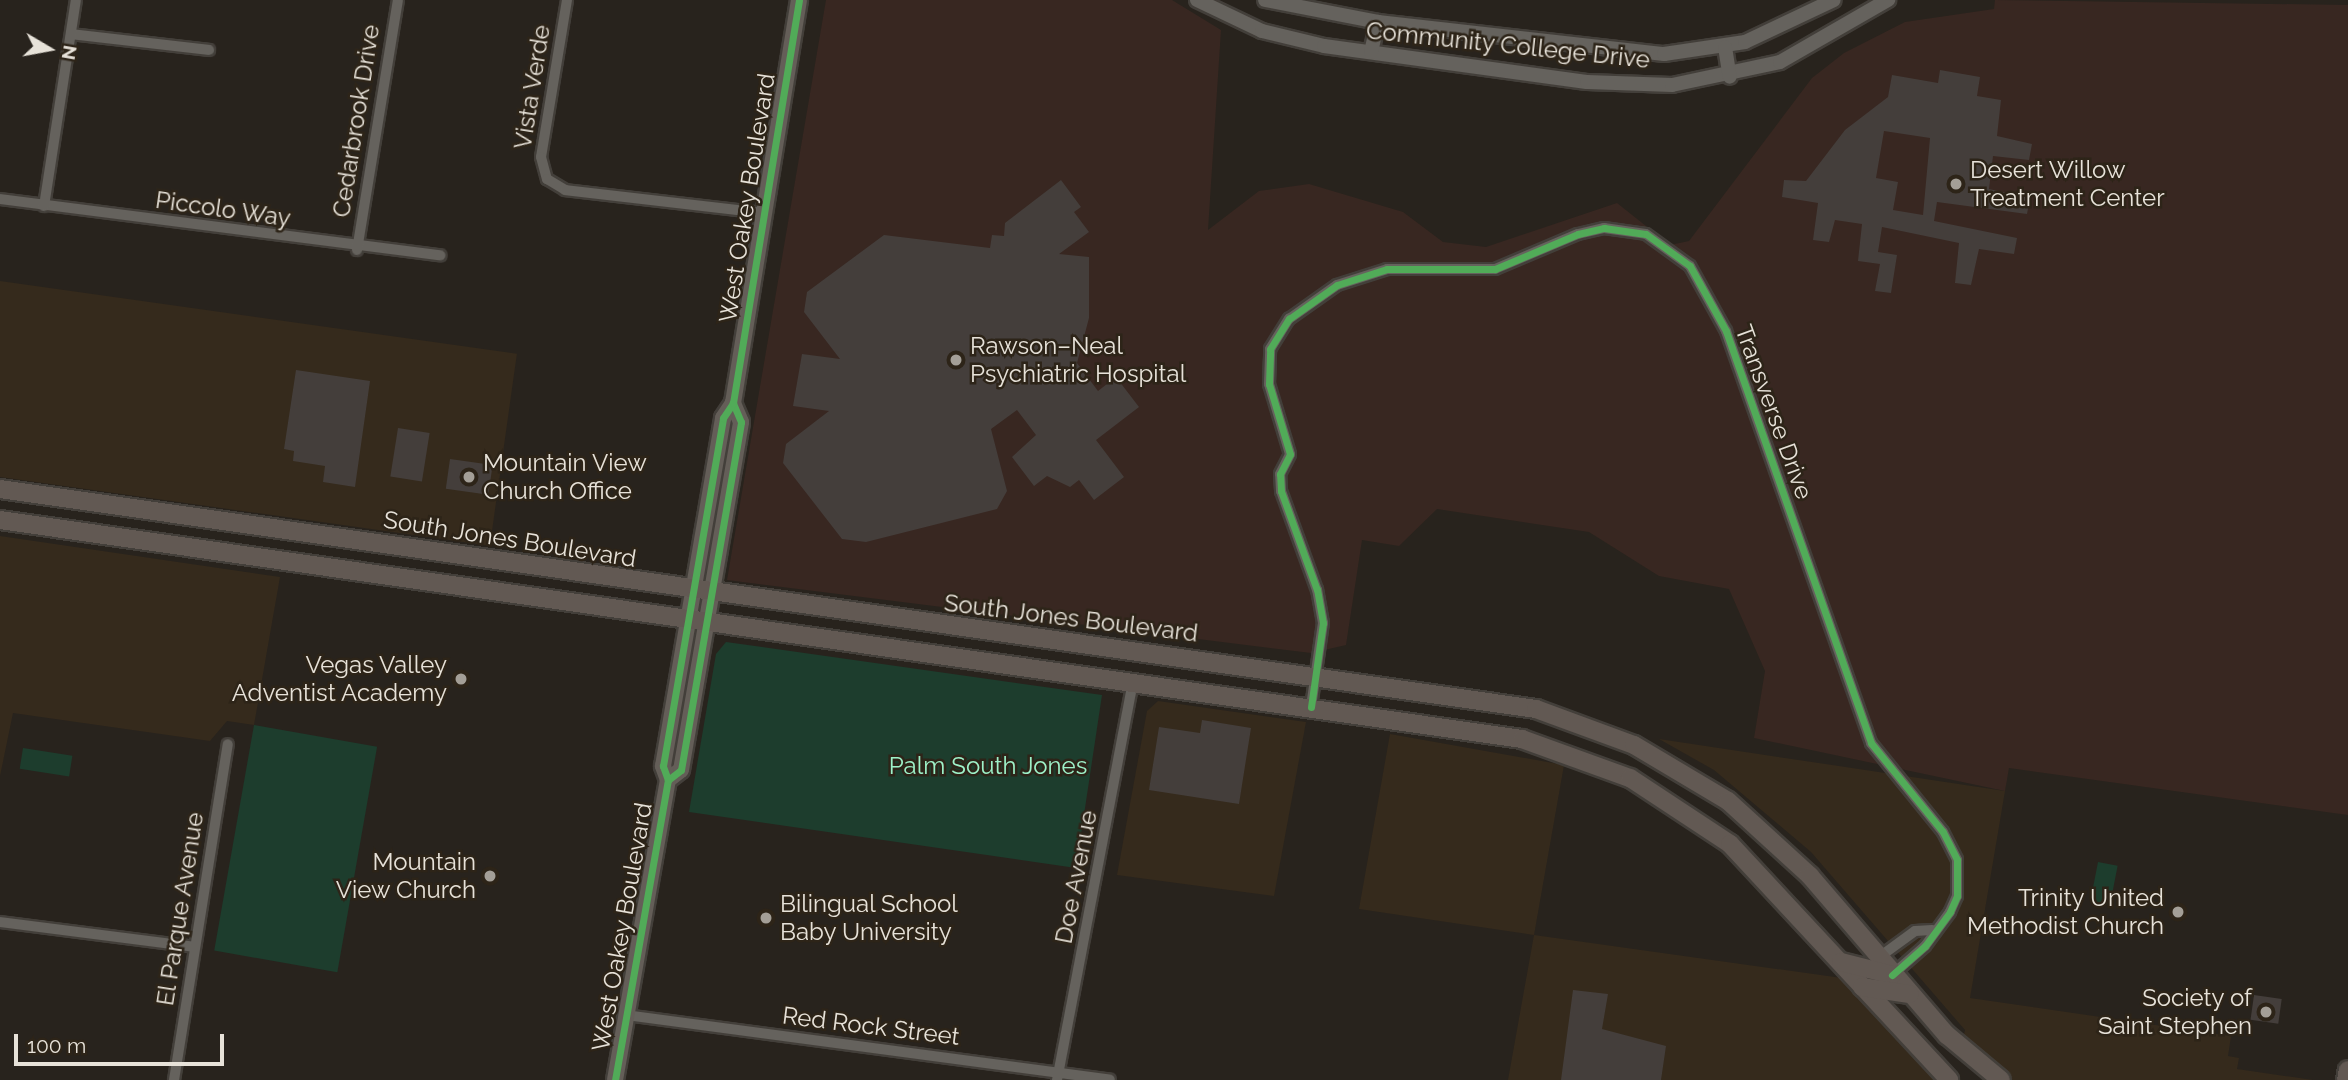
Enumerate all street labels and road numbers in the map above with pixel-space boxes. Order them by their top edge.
street label: Community College Drive [1364,16,1652,74]
street label: Vista Verde [508,22,556,152]
street label: Cedarbrook Drive [327,23,385,219]
street label: West Oakey Boulevard [713,71,781,325]
street label: Piccolo Way [153,185,293,233]
street label: Transverse Drive [1729,321,1819,503]
street label: South Jones Boulevard [381,505,639,573]
street label: South Jones Boulevard [942,588,1200,648]
street label: West Oakey Boulevard [586,800,658,1054]
street label: Doe Avenue [1049,808,1103,946]
street label: El Parque Avenue [150,810,210,1008]
street label: Red Rock Street [781,1001,961,1051]

